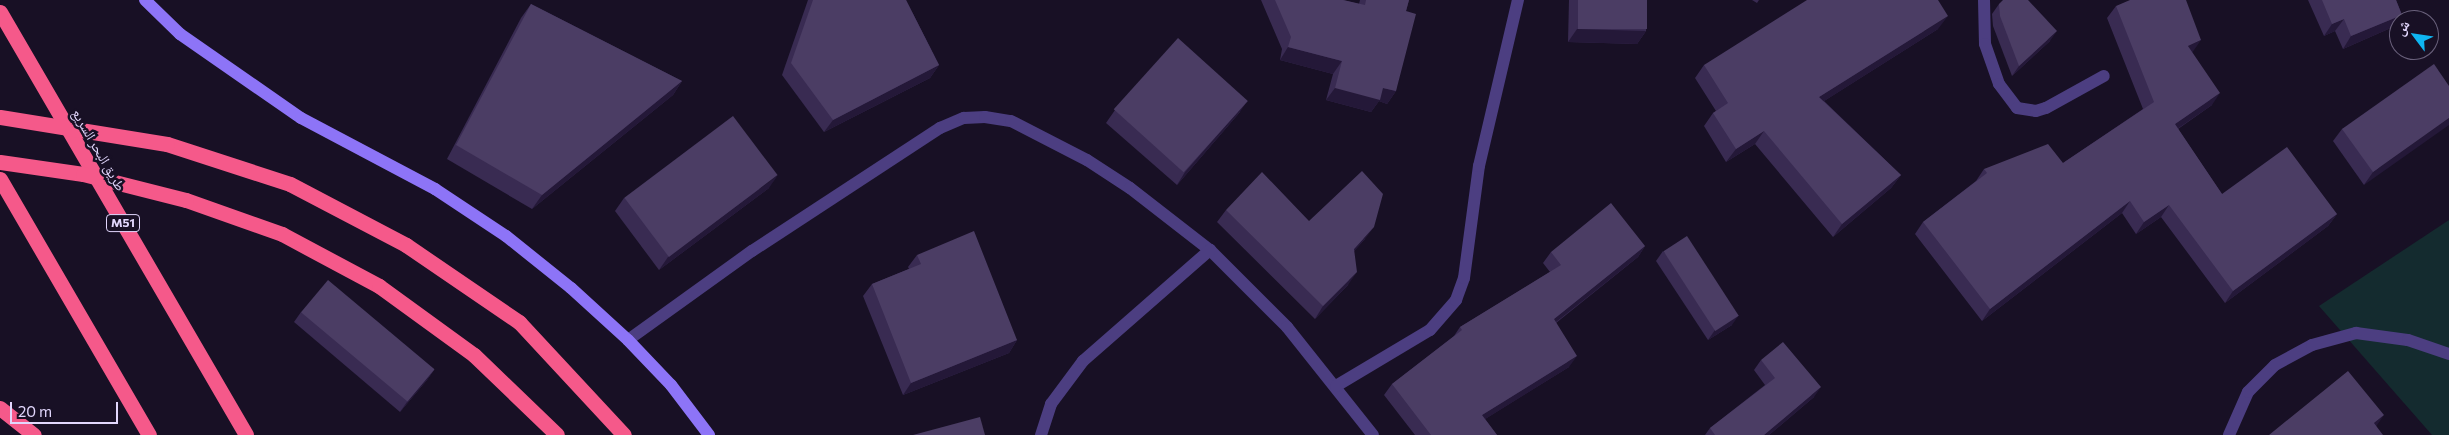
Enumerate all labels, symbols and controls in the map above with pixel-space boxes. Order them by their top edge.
north arrow [2389,10,2439,60]
text: ش [2390,17,2413,38]
street label: طريق البحر السريع [69,106,129,194]
road number: M51 [106,214,140,232]
scale bar [12,392,120,424]
text: 20 m [18,402,52,420]

